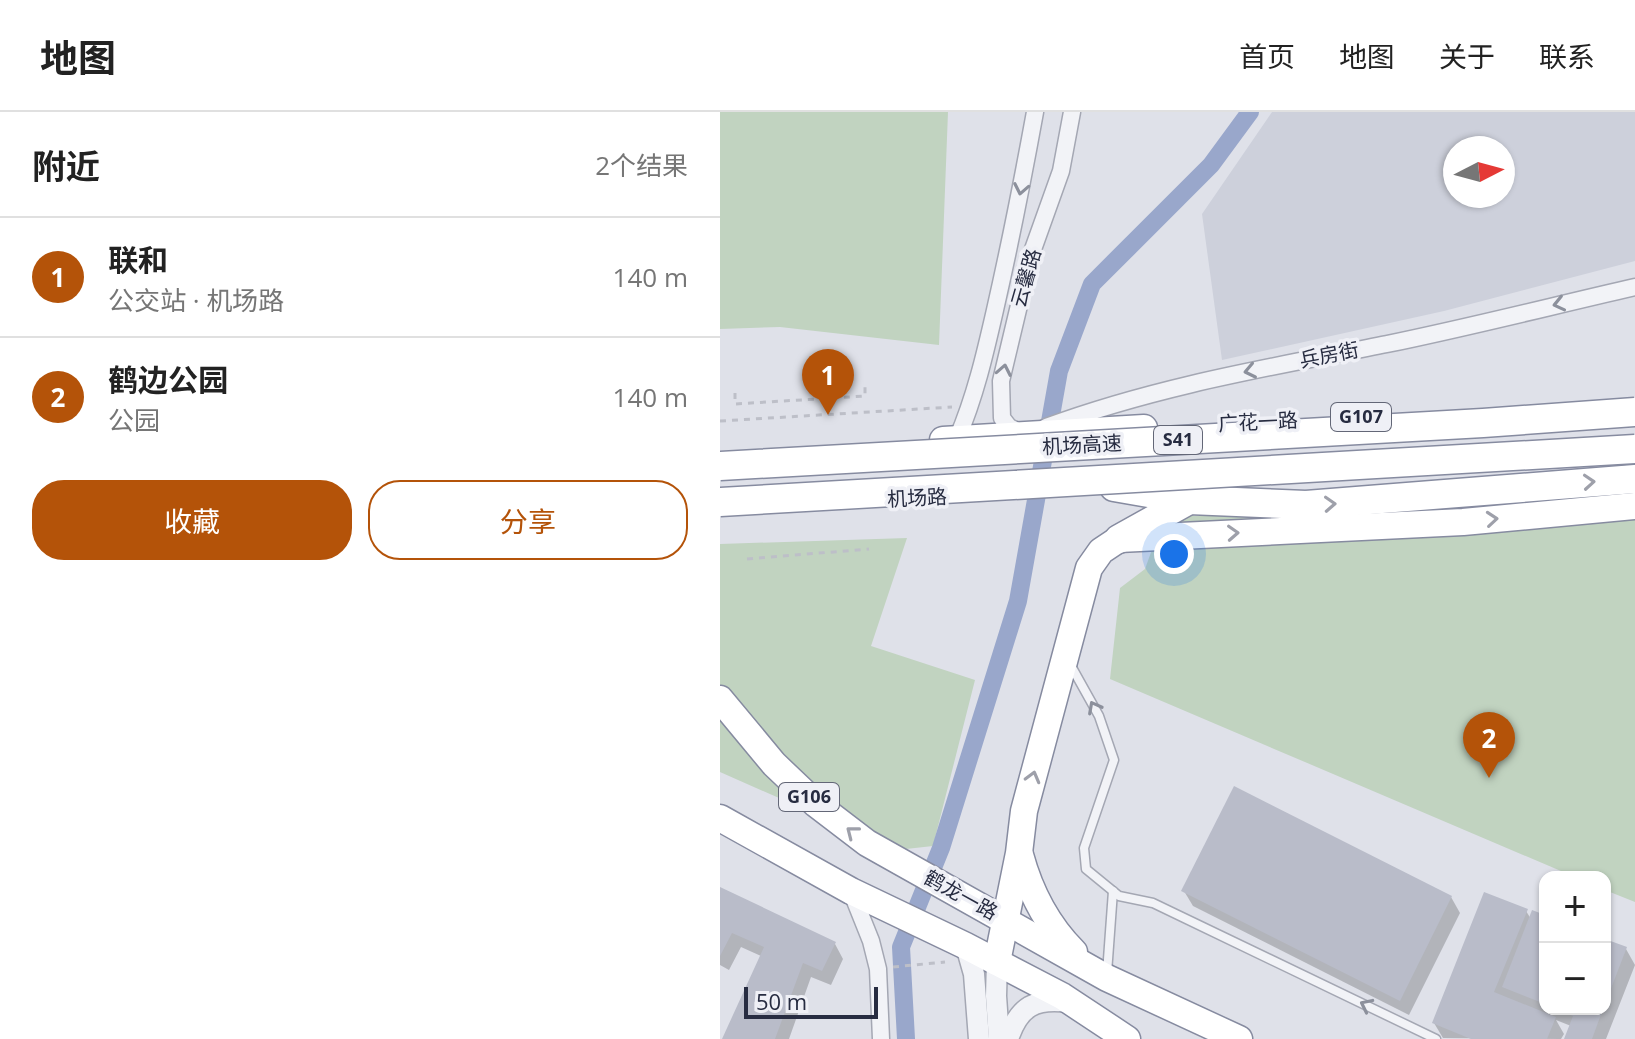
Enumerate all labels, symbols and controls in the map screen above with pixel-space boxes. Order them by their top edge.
text: 地图 [40,31,116,83]
text: 首页 [1239,37,1295,75]
text: 地图 [1339,37,1395,75]
text: 关于 [1439,37,1495,75]
text: 联系 [1539,37,1595,75]
north arrow [1443,136,1515,208]
text: 附近 [32,143,100,189]
text: 2个结果 [595,147,688,183]
one-way arrow [1013,181,1030,195]
text: 联和 [108,239,168,280]
street label: 云馨路 [1004,245,1047,310]
text: 1 [51,259,65,295]
text: 140 m [613,259,688,295]
text: 公交站 · 机场路 [108,282,284,318]
one-way arrow [1553,295,1566,312]
street label: 兵房街 [1297,336,1361,373]
pin: 1 [802,349,854,415]
text: 鹤边公园 [108,359,228,400]
one-way arrow [1243,361,1257,378]
one-way arrow [994,363,1011,377]
text: 2 [51,379,65,415]
text: 140 m [613,379,688,415]
text: 公园 [108,402,160,438]
road number: G107 [1331,403,1391,431]
street label: 广花一路 [1217,406,1299,437]
road number: S41 [1154,426,1202,454]
street label: 机场高速 [1041,429,1123,460]
one-way arrow [1583,474,1596,491]
button: 收藏 [32,480,352,560]
button: 分享 [368,480,688,560]
street label: 机场路 [886,482,948,513]
one-way arrow [1324,496,1337,513]
one-way arrow [1486,511,1499,528]
one-way arrow [1227,525,1240,542]
your location [1154,534,1194,574]
one-way arrow [1088,701,1103,716]
pin: 2 [1463,712,1515,778]
one-way arrow [1024,770,1040,784]
road number: G106 [779,783,839,811]
one-way arrow [846,827,861,841]
street label: 鹤龙一路 [920,863,1003,926]
map controls [1539,871,1611,1015]
button: + [1539,871,1611,943]
button: − [1539,943,1611,1015]
scale bar [744,983,878,1019]
text: 50 m [756,986,807,1016]
one-way arrow [1359,999,1374,1015]

